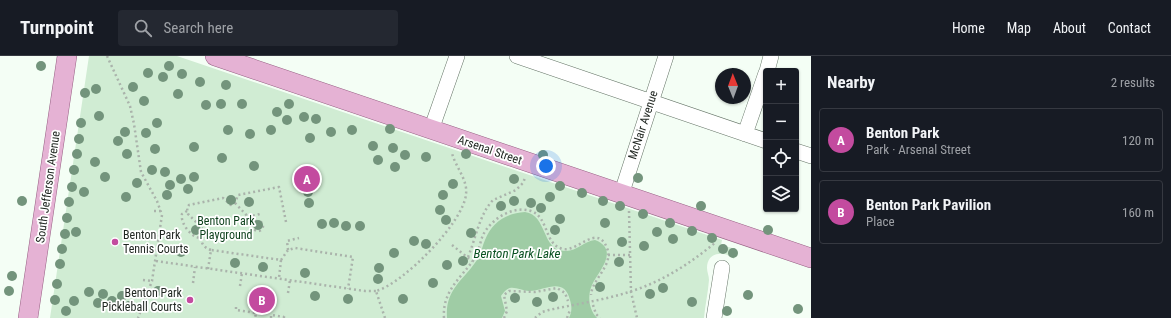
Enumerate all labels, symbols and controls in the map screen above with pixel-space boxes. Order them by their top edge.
search box [118,10,398,46]
text: Turnpoint [20,16,94,39]
icon: search [132,17,154,39]
text: Search here [164,19,233,37]
text: Home [952,20,985,36]
text: Map [1007,20,1031,36]
text: About [1053,20,1086,36]
text: Contact [1108,20,1151,36]
north arrow [715,68,751,104]
map controls [763,68,799,212]
button: + [763,68,799,104]
text: Nearby [827,72,875,92]
text: 2 results [1111,75,1155,90]
street label: McNair Avenue [625,88,661,161]
button: − [763,104,799,140]
text: Benton Park [866,124,939,142]
street label: South Jefferson Avenue [33,130,63,244]
street label: Arsenal Street [456,132,524,168]
text: A [837,133,845,148]
text: 120 m [1122,133,1154,148]
button: locate [763,140,799,176]
text: Park · Arsenal Street [866,142,971,157]
your location [536,156,556,176]
pin: A [294,164,320,194]
button: layers [763,176,799,212]
text: Benton Park Pavilion [866,196,991,214]
text: B [837,205,845,220]
text: 160 m [1122,205,1154,220]
park label: Benton Park Playground [197,214,255,242]
text: Place [866,214,895,229]
place label: Benton Park Tennis Courts [123,228,189,256]
marker: Benton Park Tennis Courts [110,237,120,247]
water label: Benton Park Lake [474,246,561,261]
pin: B [249,285,275,315]
place label: Benton Park Pickleball Courts [102,286,183,314]
marker: Benton Park Pickleball Courts [185,295,195,305]

